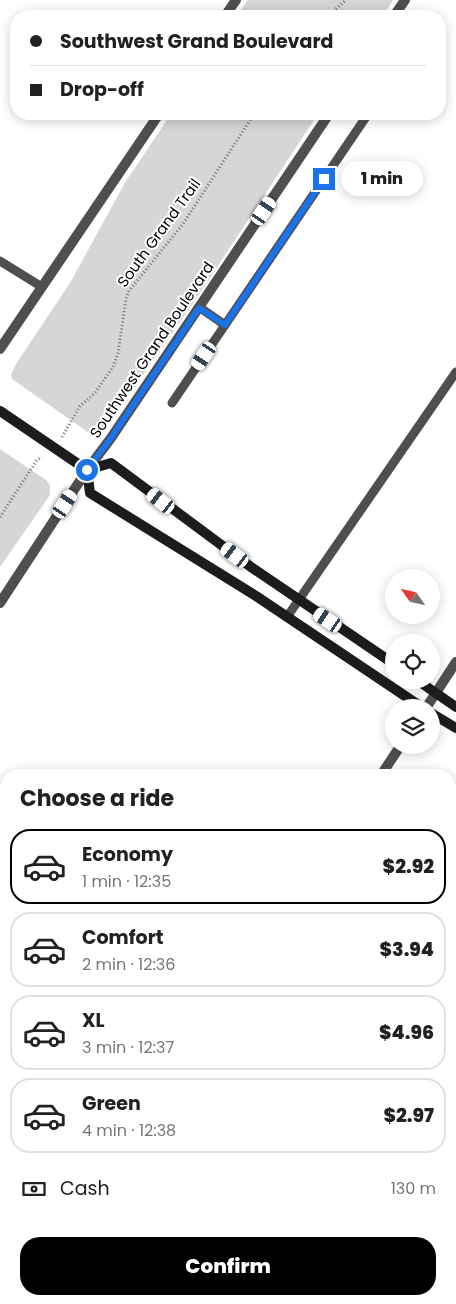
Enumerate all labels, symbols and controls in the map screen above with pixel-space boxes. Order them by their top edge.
text: Southwest Grand Boulevard [60,28,333,55]
text: Drop-off [60,76,144,103]
callout: 1 min [342,162,424,196]
text: 1 min [361,167,403,190]
route end [313,168,335,190]
street label: South Grand Trail [112,174,205,291]
car [249,194,278,228]
street label: Southwest Grand Boulevard [85,257,219,442]
car [189,339,218,373]
route start [76,459,98,481]
car [144,486,177,516]
car [50,487,79,521]
car [218,540,251,570]
north arrow [385,569,440,624]
map controls [385,569,440,754]
car [311,605,344,635]
button: locate [385,634,440,689]
button: layers [385,699,440,754]
text: Choose a ride [20,783,174,814]
text: Economy [82,841,173,868]
icon: car [22,844,67,889]
text: $2.92 [383,853,434,880]
text: 1 min · 12:35 [82,870,171,893]
text: Comfort [82,924,164,951]
icon: car [22,927,67,972]
text: $3.94 [379,936,434,963]
text: 2 min · 12:36 [82,953,175,976]
text: XL [82,1007,105,1034]
icon: car [22,1010,67,1055]
text: $4.96 [379,1019,434,1046]
text: 3 min · 12:37 [82,1036,174,1059]
text: Green [82,1090,141,1117]
icon: car [22,1093,67,1138]
text: $2.97 [383,1102,434,1129]
text: 4 min · 12:38 [82,1119,176,1142]
icon: cash [20,1175,48,1203]
text: Cash [60,1175,110,1202]
text: 130 m [391,1177,436,1200]
button: Confirm [20,1237,436,1295]

